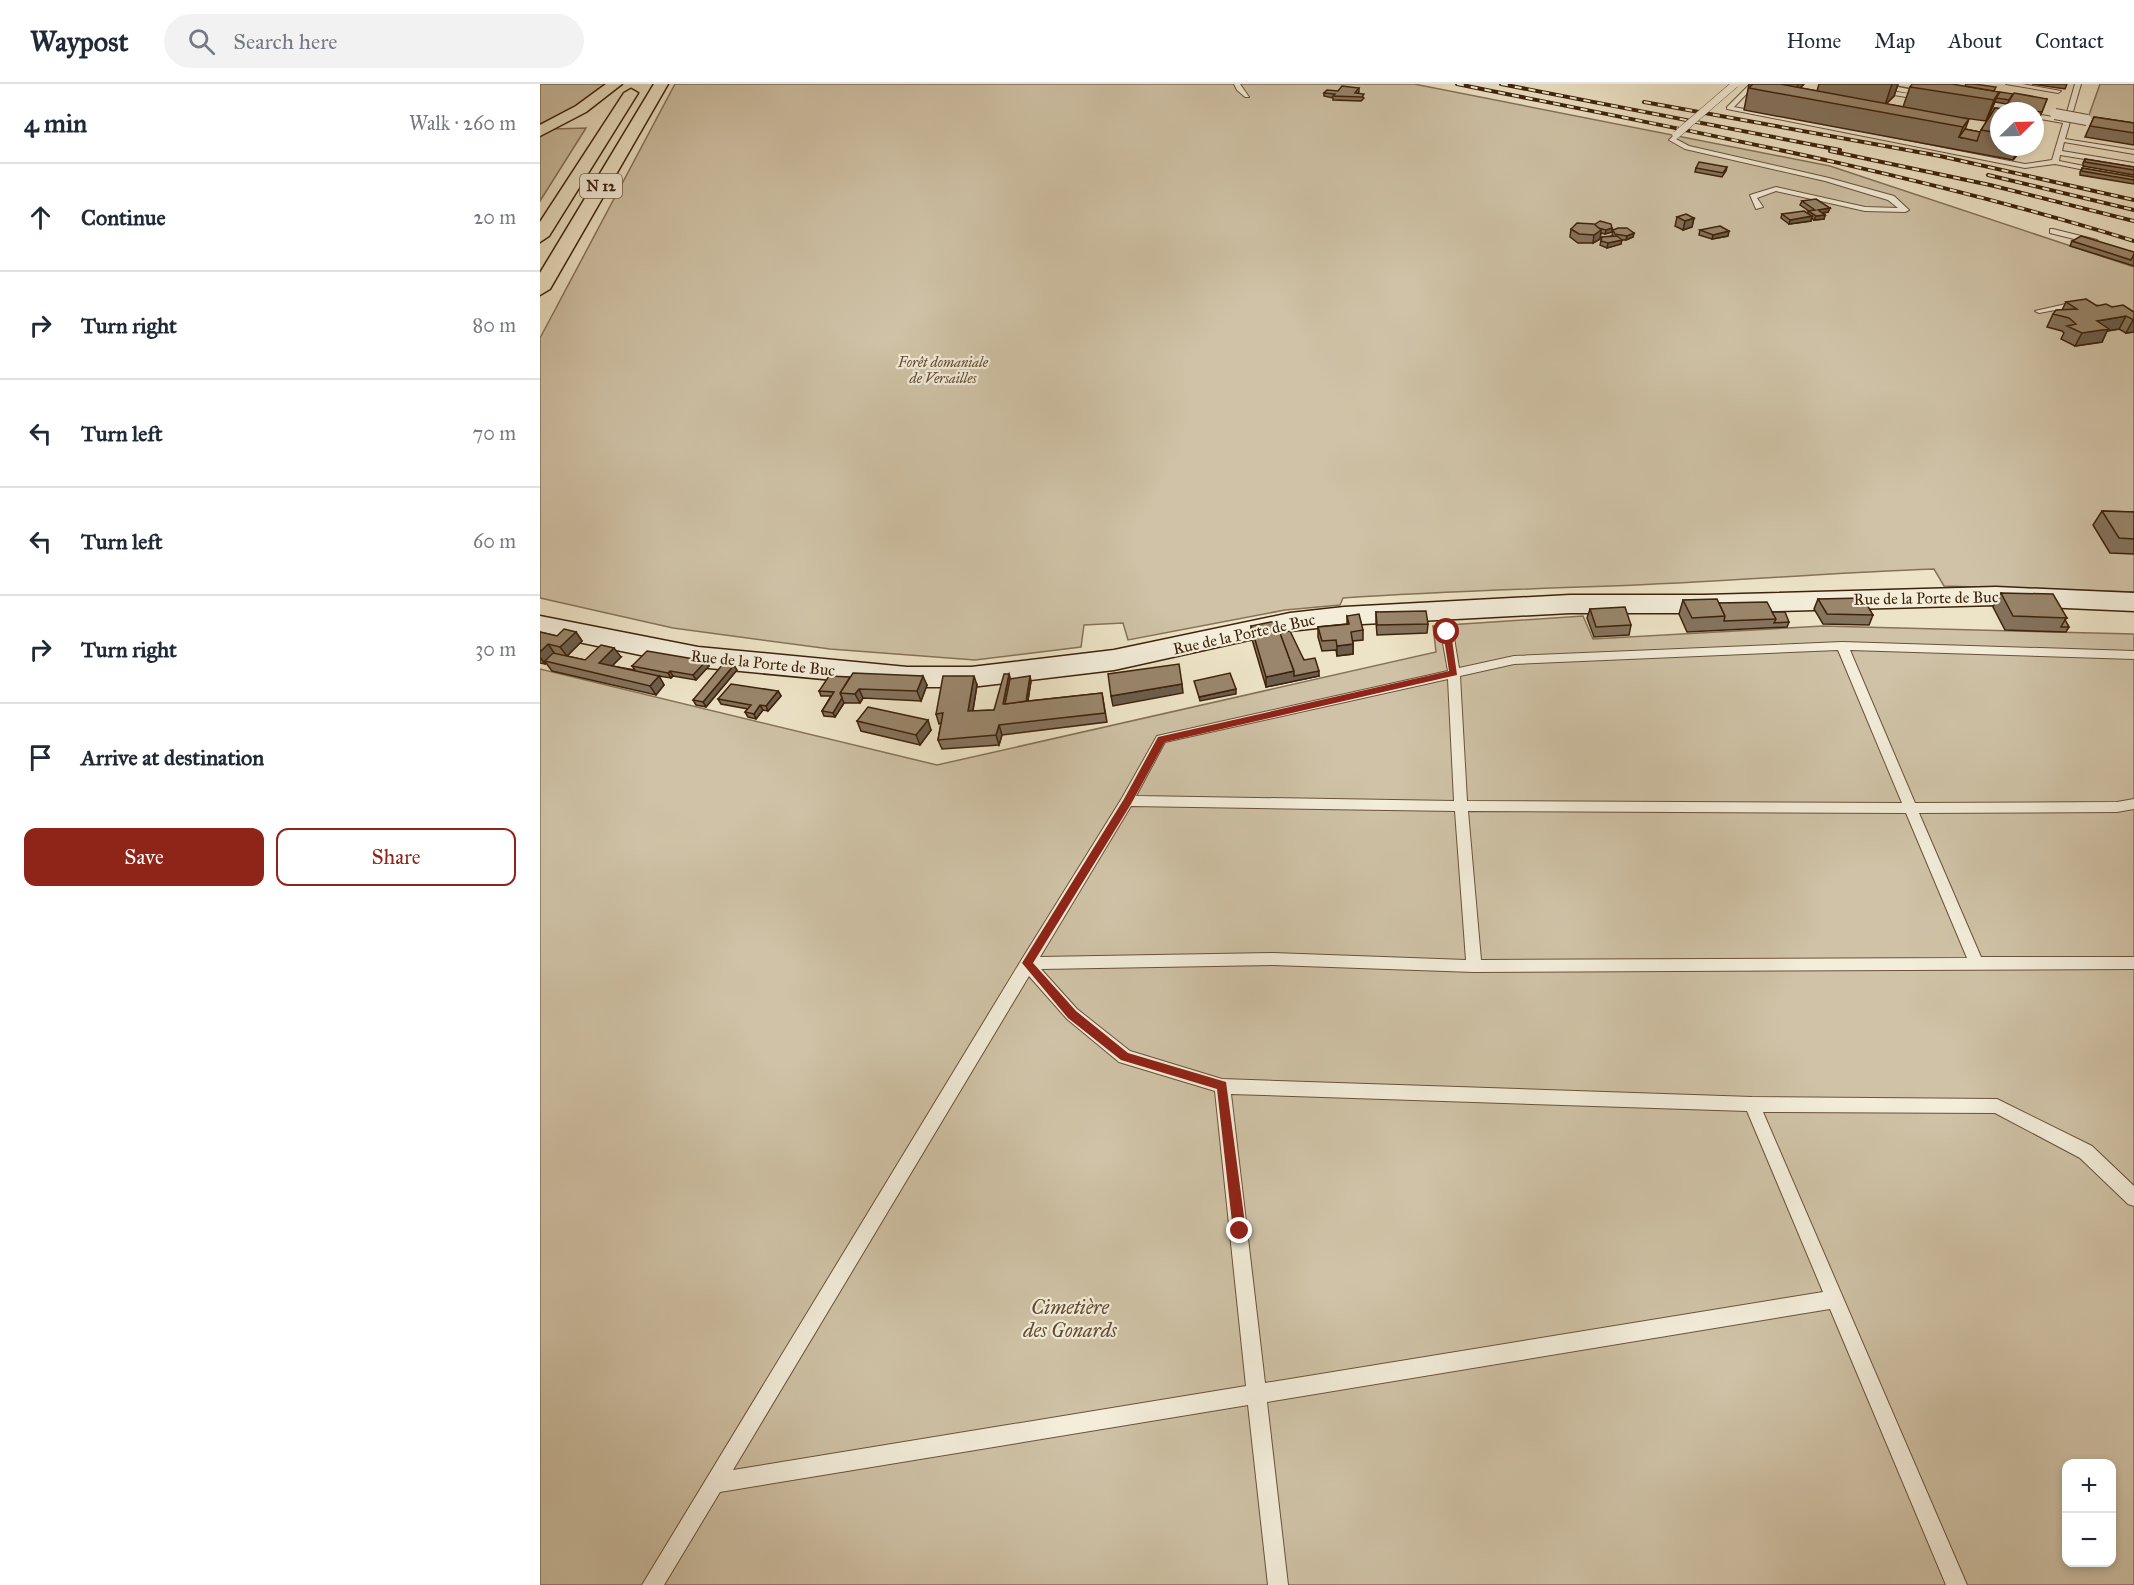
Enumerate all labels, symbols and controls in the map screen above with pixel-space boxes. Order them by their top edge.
search box [164,14,584,68]
text: Waypost [30,24,128,59]
icon: search [185,25,218,58]
text: Search here [233,28,337,55]
text: Home [1786,28,1841,54]
text: Map [1874,28,1915,54]
text: About [1948,28,2002,54]
text: Contact [2035,28,2104,54]
north arrow [1990,102,2044,156]
text: 4 min [24,107,87,139]
text: Walk · 260 m [409,111,516,135]
road number: N 12 [580,174,622,198]
icon: ahead [24,201,57,234]
text: Continue [81,204,166,231]
text: 20 m [473,205,516,229]
icon: right [24,309,57,342]
text: Turn right [81,312,177,339]
text: 80 m [473,313,516,337]
park label: Forêt domaniale de Versailles [897,354,989,387]
icon: left [24,417,57,450]
text: Turn left [81,420,163,447]
text: 70 m [473,421,516,445]
icon: left [24,525,57,558]
text: Turn left [81,528,163,555]
text: 60 m [473,529,516,553]
street label: Rue de la Porte de Buc [1853,587,1999,609]
street label: Rue de la Porte de Buc [1171,610,1317,658]
route start [1433,618,1459,644]
icon: right [24,633,57,666]
text: Turn right [81,636,177,663]
text: 30 m [475,637,516,661]
street label: Rue de la Porte de Buc [690,646,836,680]
icon: arrive [24,741,57,774]
text: Arrive at destination [81,744,264,771]
button: Save [24,828,264,886]
button: Share [276,828,516,886]
route end [1226,1217,1252,1243]
park label: Cimetière des Gonards [1022,1295,1118,1342]
map controls [2062,1459,2116,1567]
button: + [2062,1459,2116,1513]
button: − [2062,1513,2116,1567]

